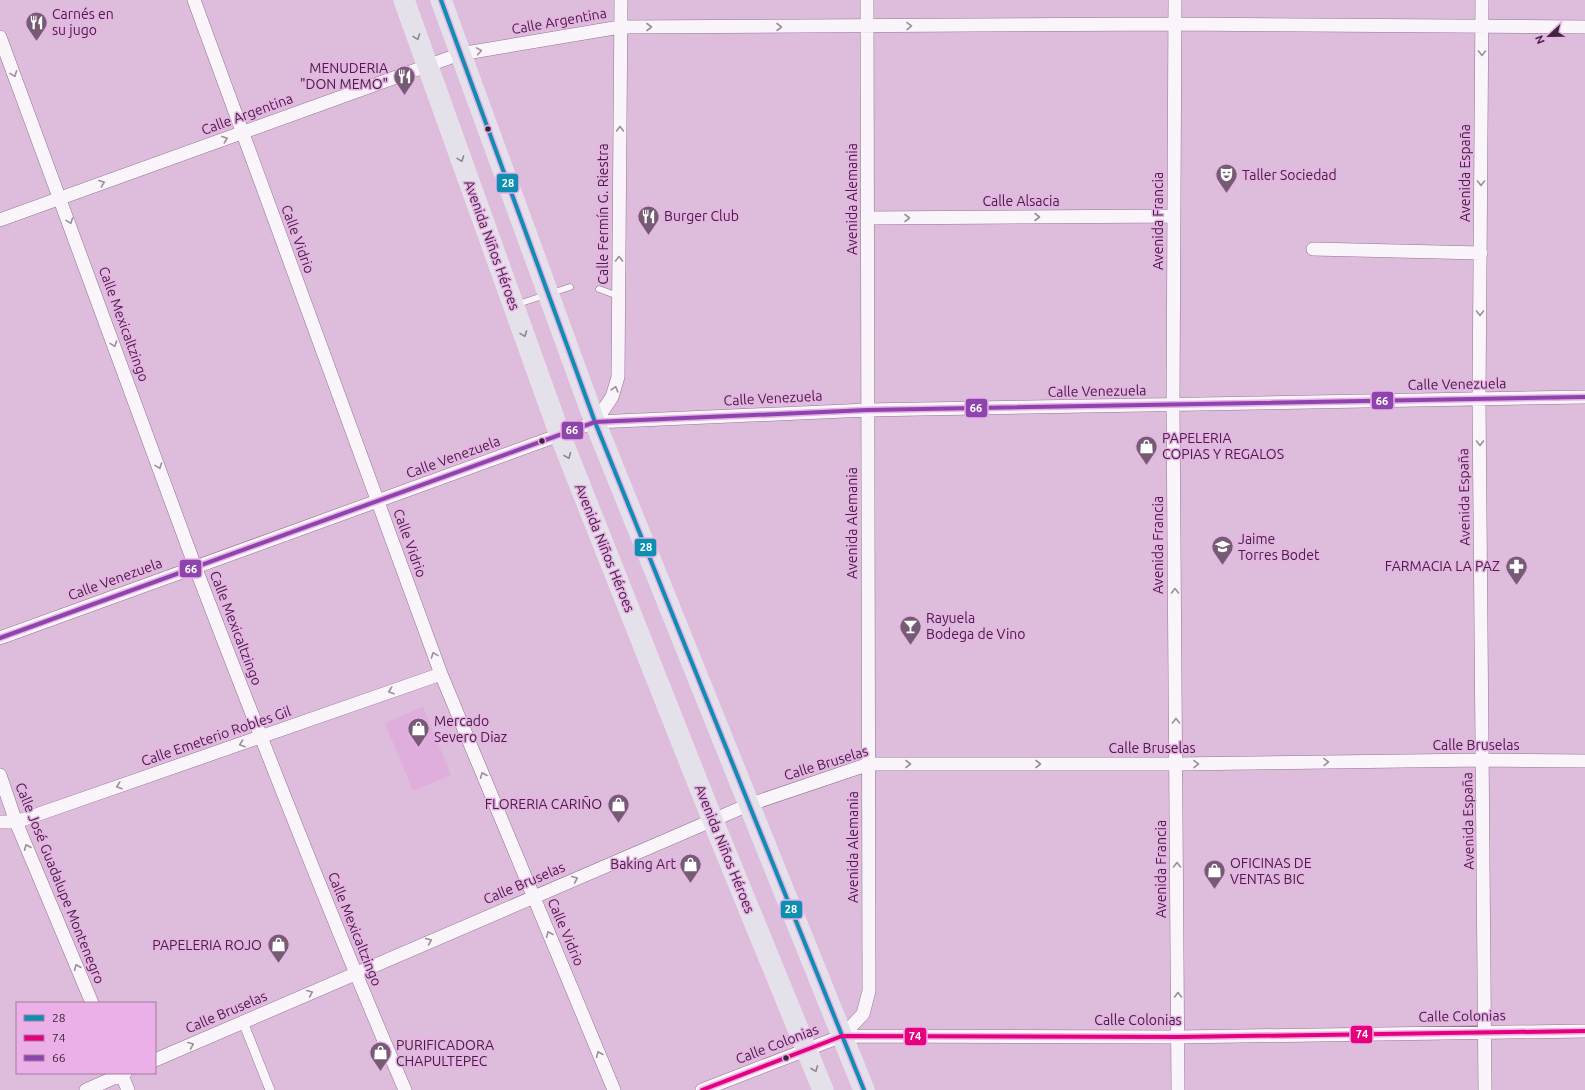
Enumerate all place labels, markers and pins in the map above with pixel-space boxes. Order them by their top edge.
place label: Carnés en su jugo [52,6,114,38]
restaurant icon: Carnés en su jugo [23,9,49,42]
place label: MENUDERIA "DON MEMO" [300,60,388,92]
restaurant icon: MENUDERIA "DON MEMO" [391,63,417,96]
unlabelled marker [483,124,493,134]
theatre icon: Taller Sociedad [1213,162,1239,195]
place label: Taller Sociedad [1242,167,1337,183]
restaurant icon: Burger Club [636,203,662,236]
place label: Burger Club [664,208,739,224]
place label: PAPELERIA COPIAS Y REGALOS [1162,430,1284,462]
shop icon: PAPELERIA COPIAS Y REGALOS [1133,433,1159,466]
unlabelled marker [537,436,547,446]
place label: Jaime Torres Bodet [1238,531,1320,563]
school or university icon: Jaime Torres Bodet [1209,534,1235,567]
pharmacy icon: FARMACIA LA PAZ [1503,553,1529,586]
place label: FARMACIA LA PAZ [1385,558,1500,574]
place label: Rayuela Bodega de Vino [926,610,1026,642]
bar icon: Rayuela Bodega de Vino [898,613,924,646]
place label: Mercado Severo Diaz [434,713,507,745]
shop icon: Mercado Severo Diaz [405,716,431,749]
shop icon: FLORERIA CARIÑO [605,791,631,824]
place label: FLORERIA CARIÑO [485,795,602,812]
shop icon: Baking Art [678,851,704,884]
place label: OFICINAS DE VENTAS BIC [1230,855,1312,887]
place label: Baking Art [610,856,676,872]
shop icon: OFICINAS DE VENTAS BIC [1202,858,1228,891]
shop icon: PAPELERIA ROJO [265,932,291,965]
place label: PAPELERIA ROJO [152,937,262,953]
place label: PURIFICADORA CHAPULTEPEC [396,1037,494,1069]
shop icon: PURIFICADORA CHAPULTEPEC [368,1040,394,1073]
unlabelled marker [781,1053,791,1063]

